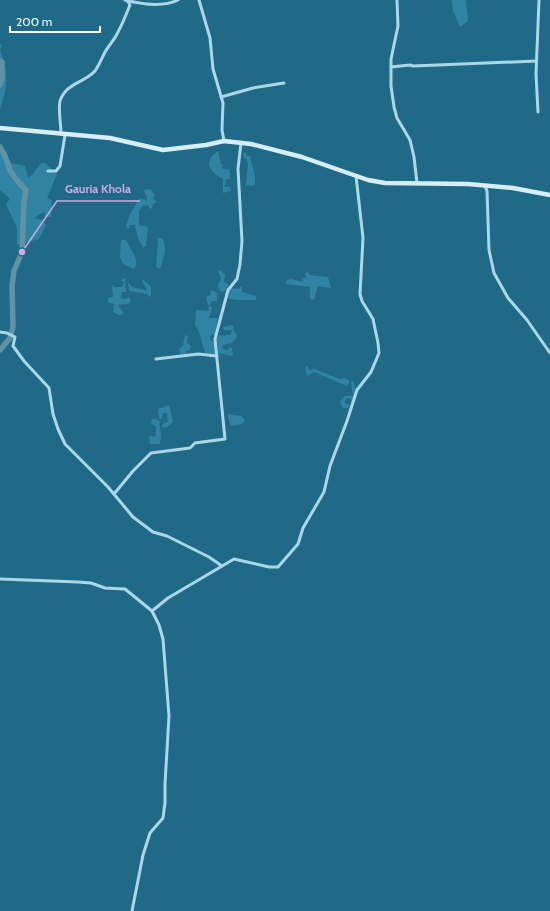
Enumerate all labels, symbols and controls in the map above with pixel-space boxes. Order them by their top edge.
scale bar [10,8,100,34]
text: 200 m [16,14,52,29]
callout: Gauria Khola [57,177,140,201]
text: Gauria Khola [65,181,131,196]

